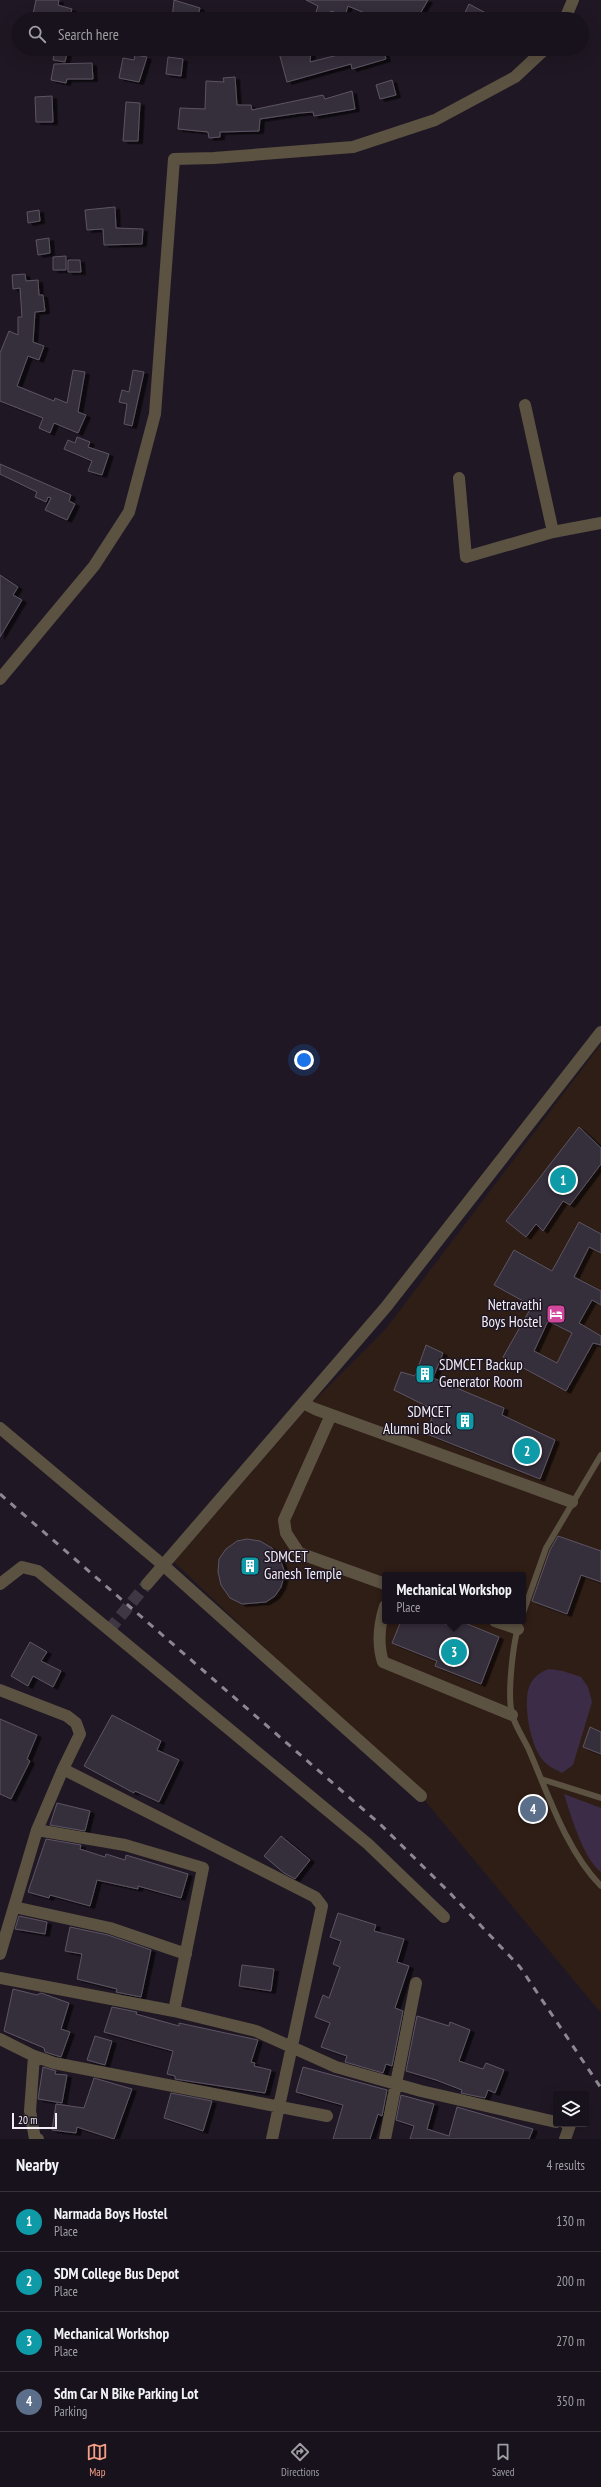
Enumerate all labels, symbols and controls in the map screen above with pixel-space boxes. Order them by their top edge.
search box [12,12,589,56]
icon: search [26,23,48,45]
text: Search here [58,25,119,44]
your location [294,1050,314,1070]
pin: 1 [550,1165,576,1195]
place label: Netravathi Boys Hostel [481,1295,542,1331]
hotel icon: Netravathi Boys Hostel [545,1303,567,1325]
place label: SDMCET Backup Generator Room [439,1355,523,1391]
building icon: SDMCET Backup Generator Room [414,1363,436,1385]
place label: SDMCET Alumni Block [383,1402,451,1438]
building icon: SDMCET Alumni Block [454,1410,476,1432]
pin: 2 [514,1436,540,1466]
place label: SDMCET Ganesh Temple [264,1547,342,1583]
building icon: SDMCET Ganesh Temple [239,1555,261,1577]
popup [382,1572,526,1624]
text: Mechanical Workshop [396,1580,512,1599]
text: Place [396,1599,420,1616]
pin: 3 [441,1637,467,1667]
pin: 4 [520,1794,546,1824]
map controls [553,2091,589,2127]
button: layers [553,2091,589,2127]
scale bar [12,2111,57,2130]
text: 20 m [18,2113,37,2127]
text: Nearby [16,2154,59,2176]
text: 4 results [546,2157,585,2174]
text: Narmada Boys Hostel [54,2204,167,2223]
text: 1 [26,2213,32,2230]
text: 130 m [556,2213,585,2230]
text: Place [54,2223,78,2240]
text: SDM College Bus Depot [54,2264,179,2283]
text: 2 [26,2273,32,2290]
text: 200 m [556,2273,585,2290]
text: Place [54,2283,78,2300]
text: Mechanical Workshop [54,2324,169,2343]
text: 3 [26,2333,32,2350]
text: 270 m [556,2333,585,2350]
text: Place [54,2343,78,2360]
text: Sdm Car N Bike Parking Lot [54,2384,198,2403]
text: 4 [26,2393,32,2410]
text: 350 m [556,2393,585,2410]
text: Parking [54,2403,87,2420]
tab: Map [86,2441,108,2479]
tab: Directions [281,2441,319,2479]
tab: Saved [492,2441,515,2479]

